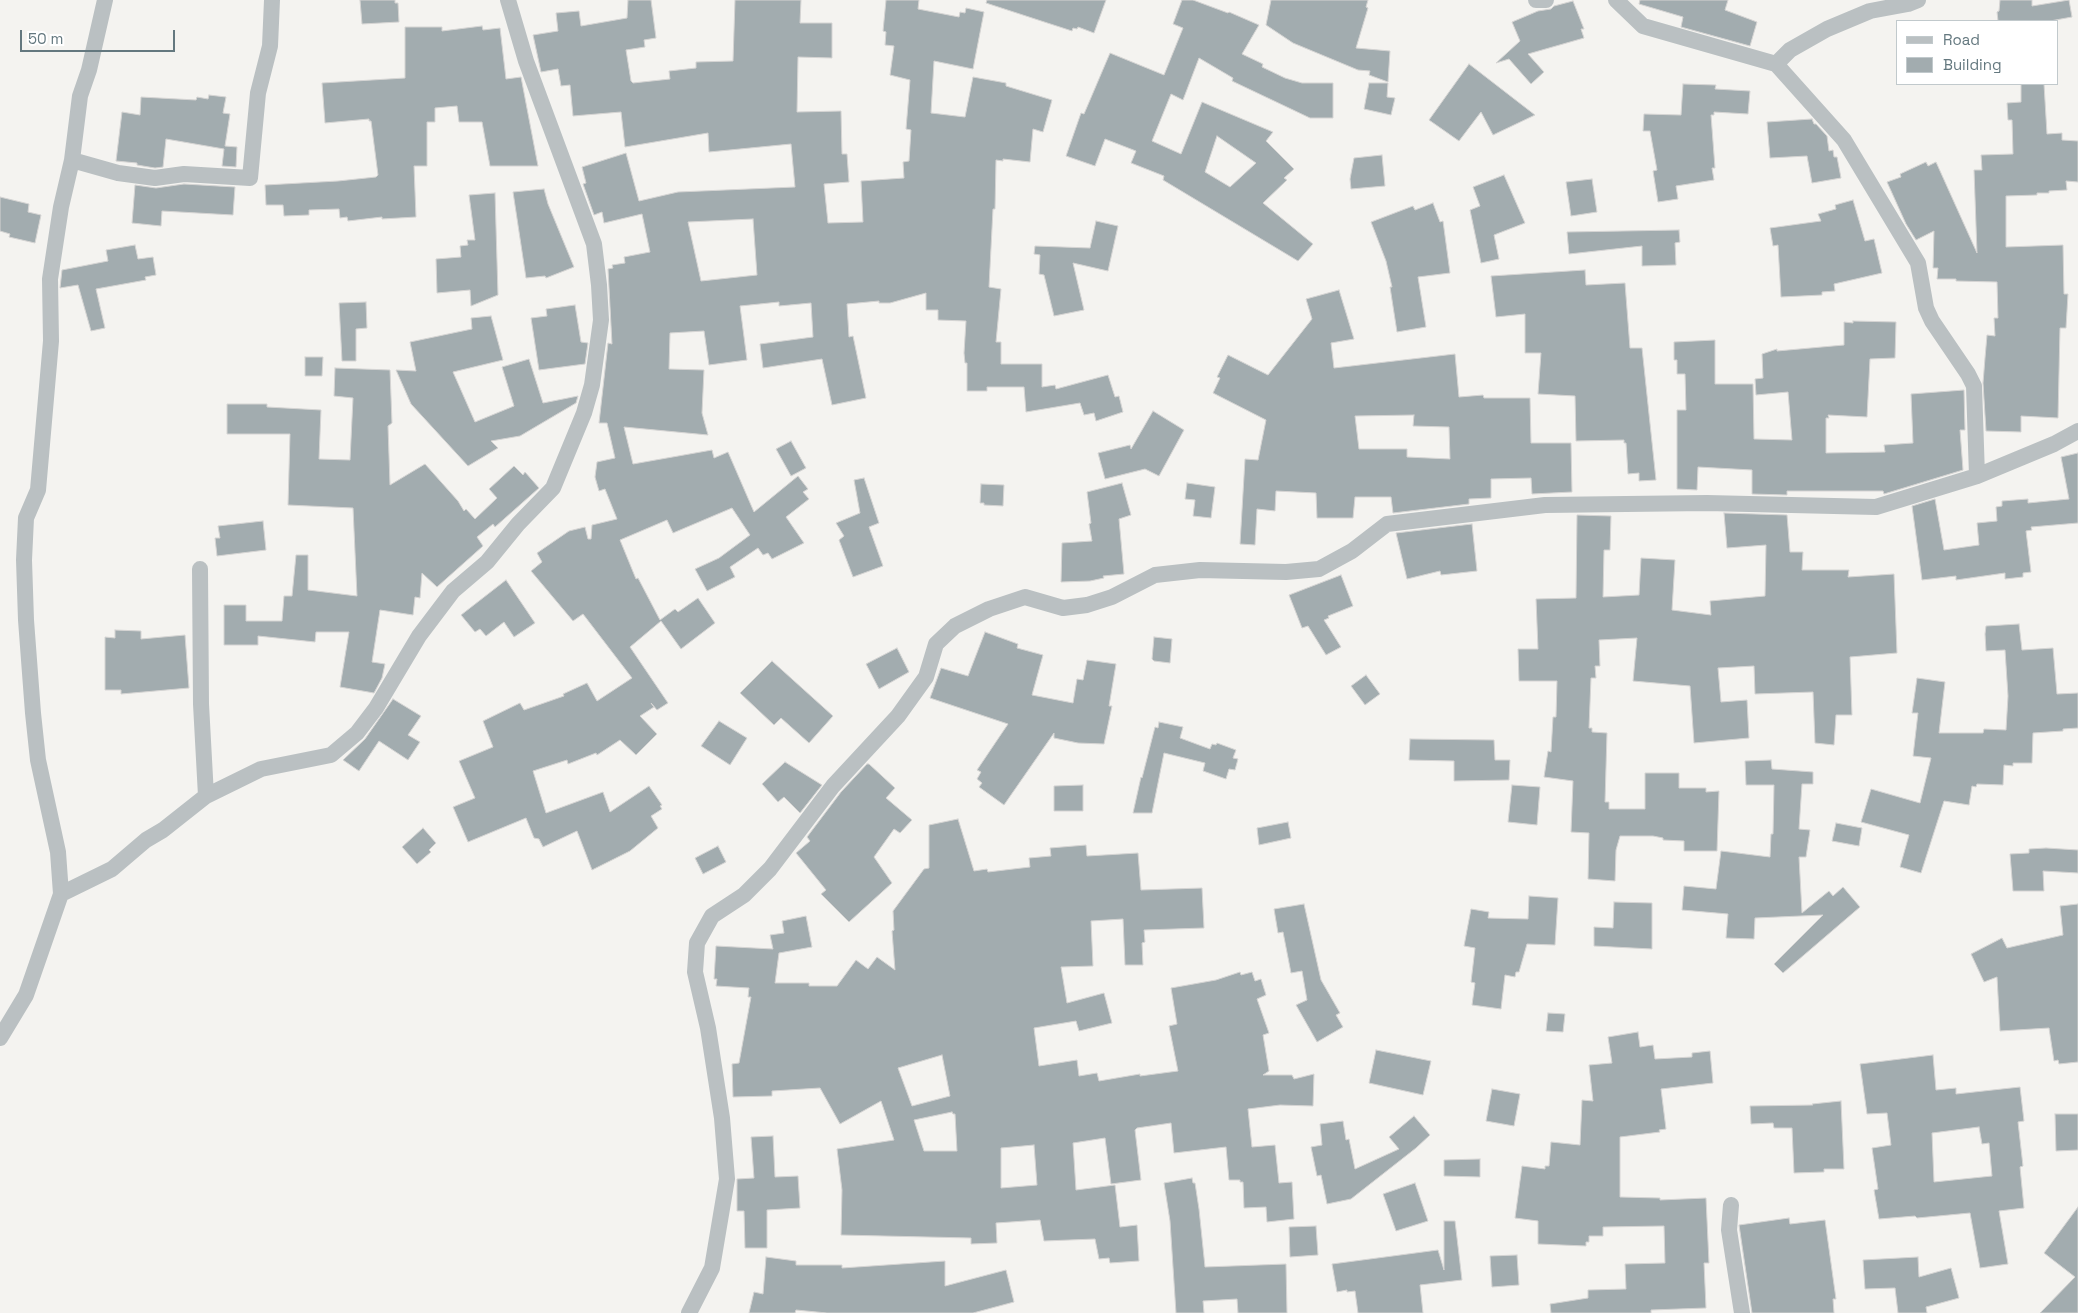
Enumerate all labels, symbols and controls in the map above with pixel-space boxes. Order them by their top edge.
scale bar [22,20,178,52]
legend [1896,20,2058,85]
text: 50 m [28,29,63,48]
text: Road [1943,30,1980,49]
text: Building [1943,55,2002,74]

